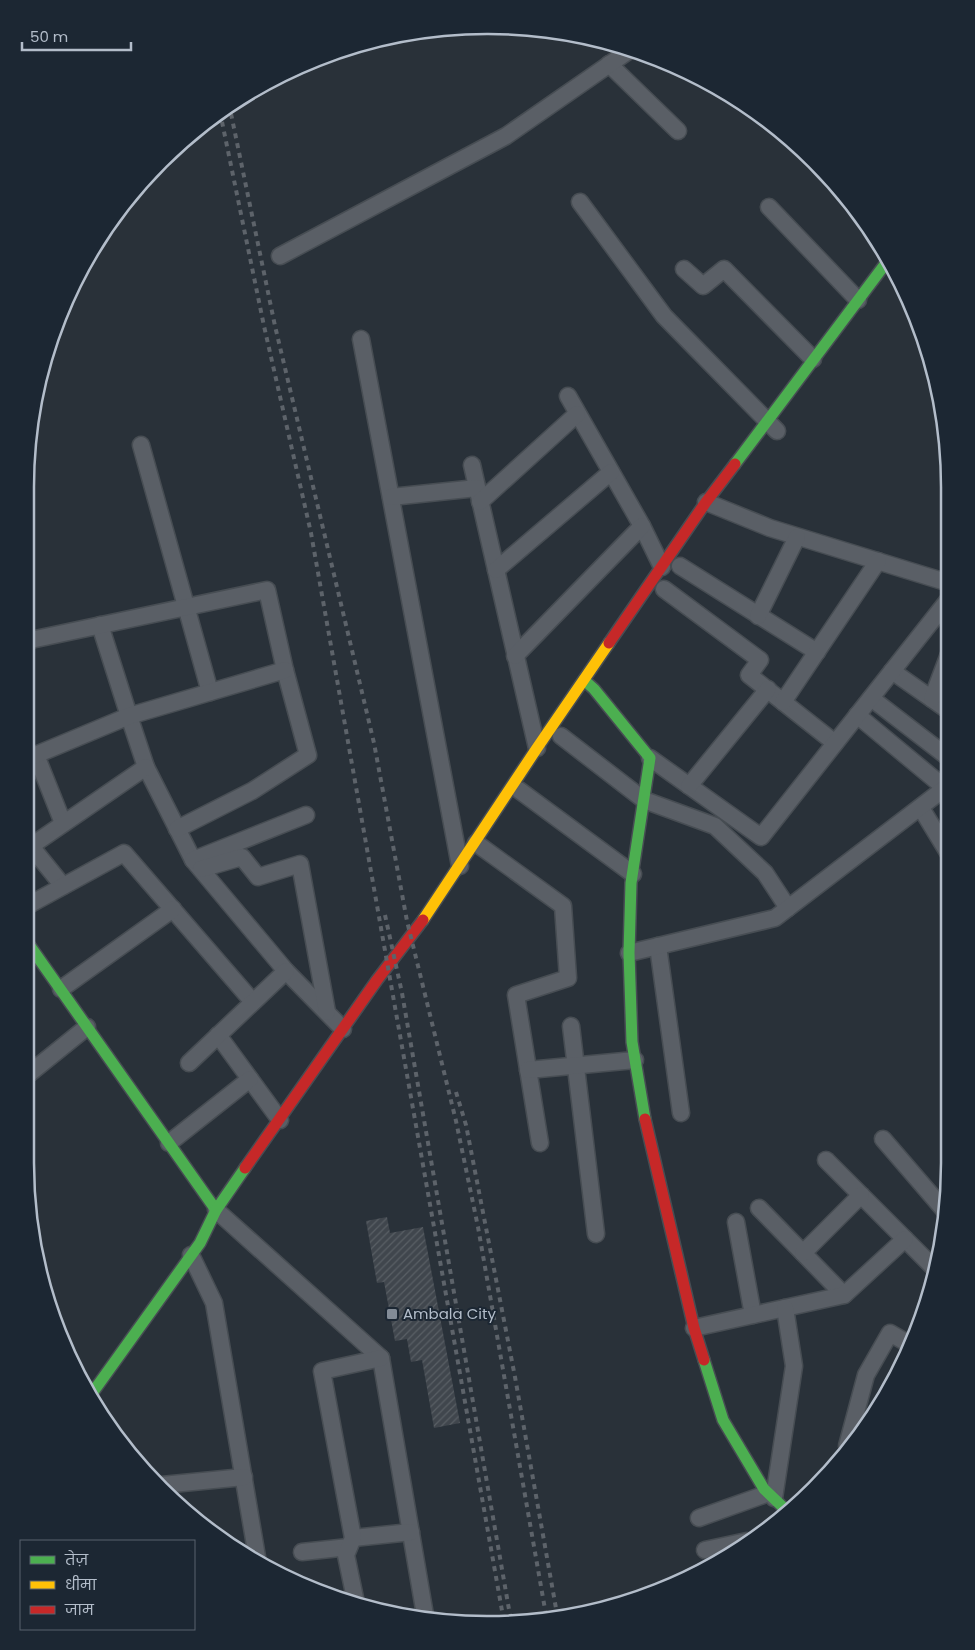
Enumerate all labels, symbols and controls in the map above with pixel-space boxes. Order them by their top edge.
scale bar [22,20,131,52]
text: 50 m [30,26,68,47]
place label: Ambala City [403,1303,496,1324]
marker: Ambala City [385,1307,399,1321]
legend [20,1540,195,1630]
text: तेज़ [64,1549,88,1570]
text: धीमा [65,1574,97,1595]
text: जाम [64,1599,95,1620]

